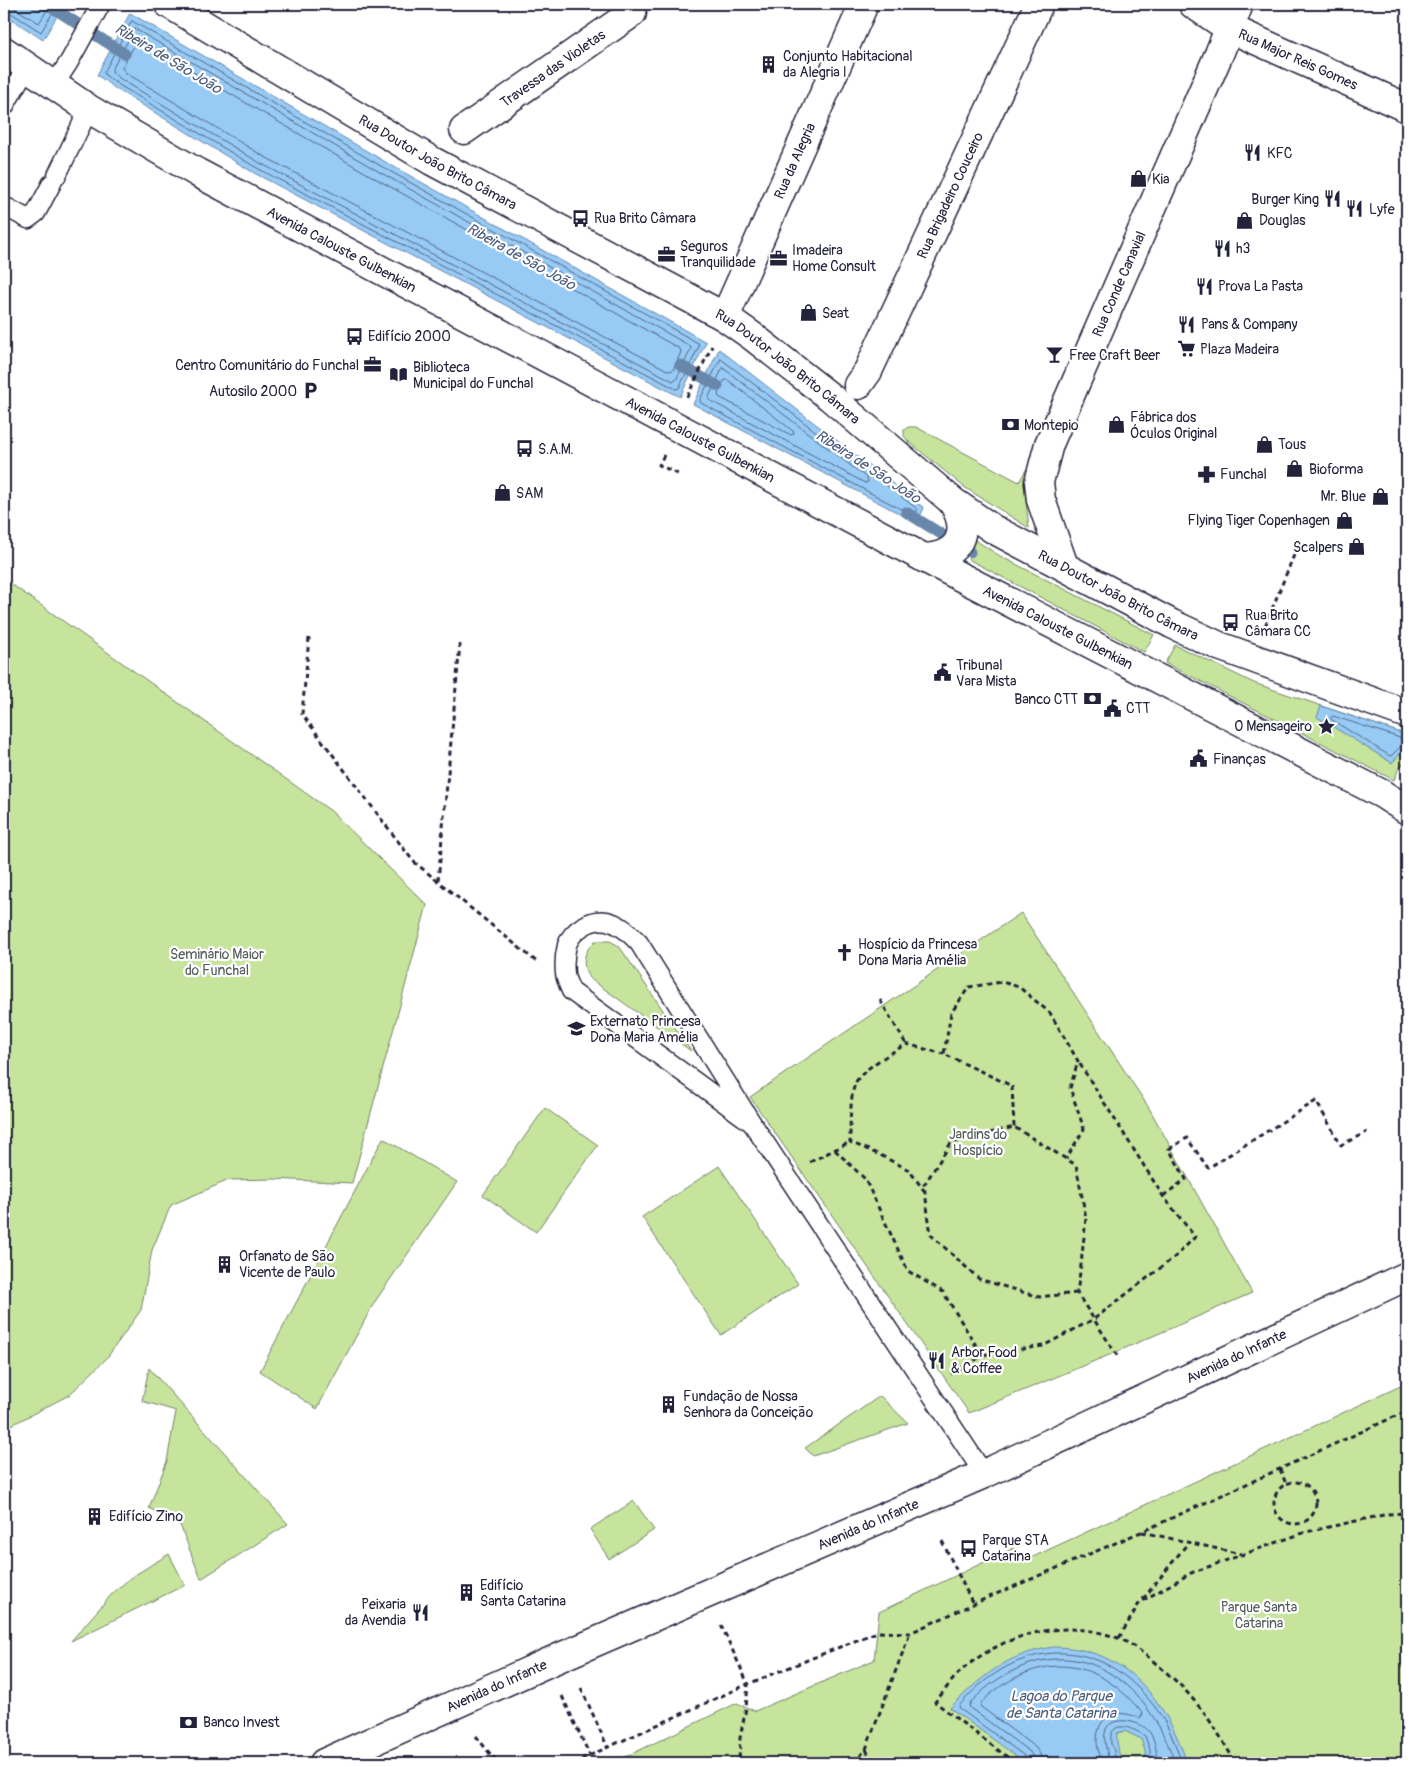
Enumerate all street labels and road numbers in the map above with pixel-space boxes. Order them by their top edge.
street label: Travessa das Violetas [497,25,609,111]
street label: Rua Major Reis Gomes [1236,25,1361,94]
street label: Rua Doutor João Brito Câmara [356,111,520,213]
street label: Rua da Alegria [770,120,819,201]
street label: Rua Brigadeiro Couceiro [913,129,987,261]
street label: Avenida Calouste Gulbenkian [264,203,419,296]
street label: Rua Conde Canavial [1088,228,1149,339]
street label: Rua Doutor João Brito Câmara [713,305,864,428]
street label: Avenida Calouste Gulbenkian [623,393,778,486]
street label: Rua Doutor João Brito Câmara [1035,546,1201,644]
street label: Avenida Calouste Gulbenkian [980,581,1136,673]
street label: Avenida do Infante [1183,1325,1289,1387]
street label: Avenida do Infante [815,1495,921,1554]
street label: Avenida do Infante [443,1656,550,1716]

